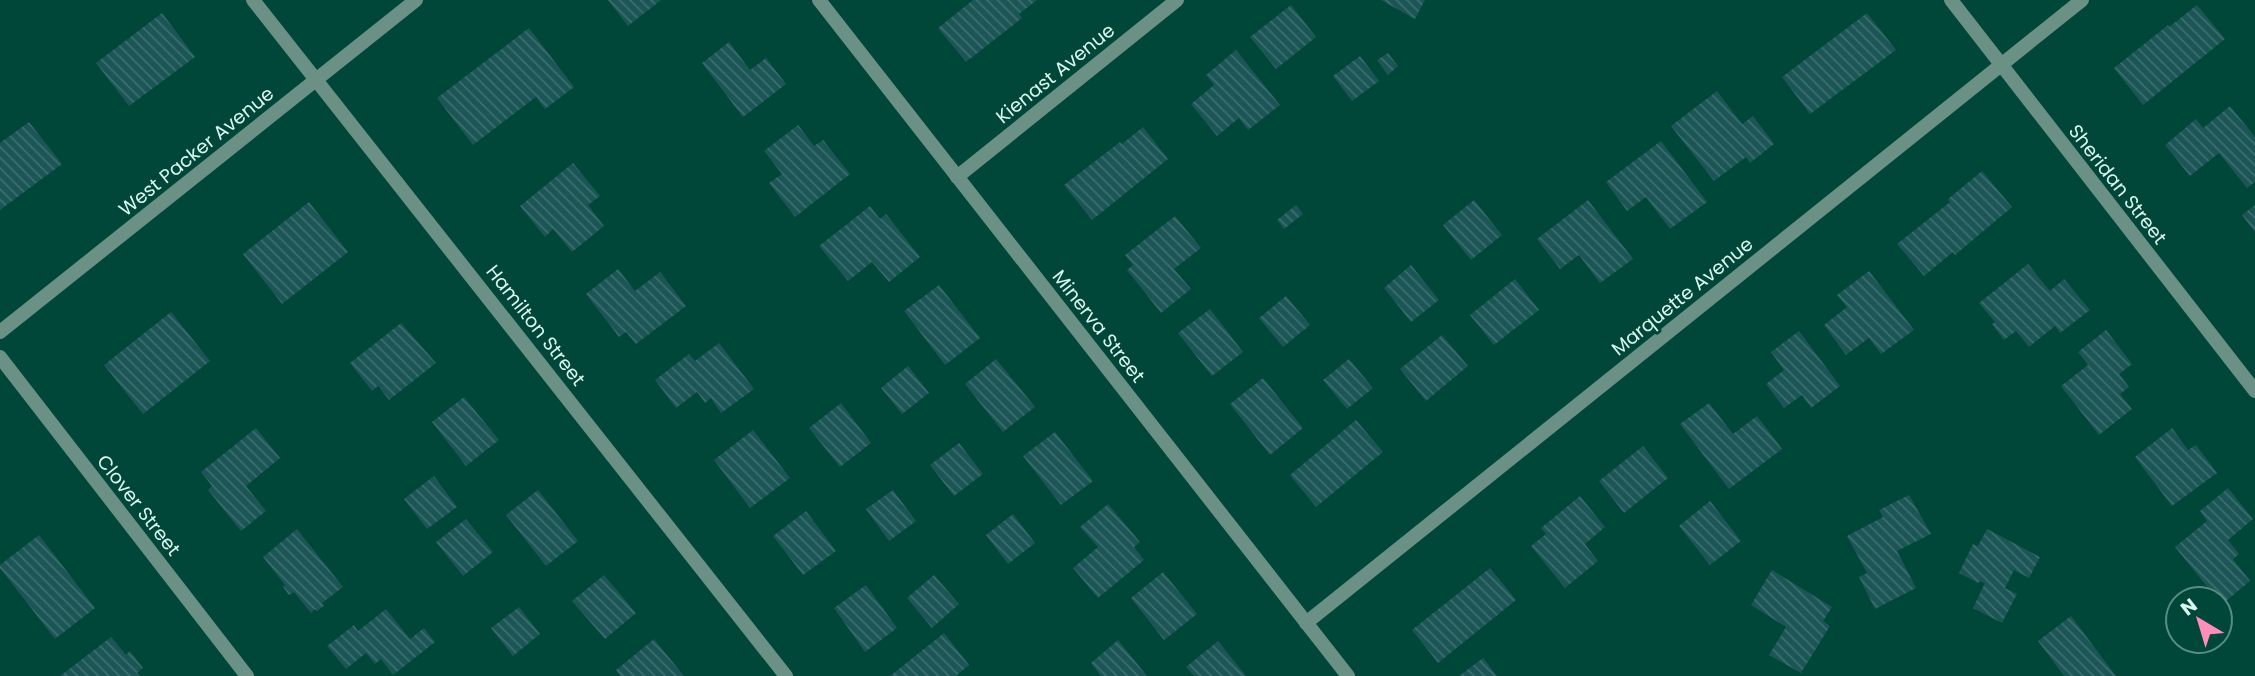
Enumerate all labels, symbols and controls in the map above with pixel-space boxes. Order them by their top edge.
street label: Kienast Avenue [990,17,1121,130]
street label: West Packer Avenue [113,80,280,223]
street label: Sheridan Street [2062,119,2173,250]
street label: Marquette Avenue [1606,231,1759,362]
street label: Hamilton Street [480,259,591,392]
street label: Minerva Street [1046,264,1151,388]
street label: Clover Street [90,449,187,562]
north arrow [2164,585,2234,655]
text: N [2175,592,2203,622]

